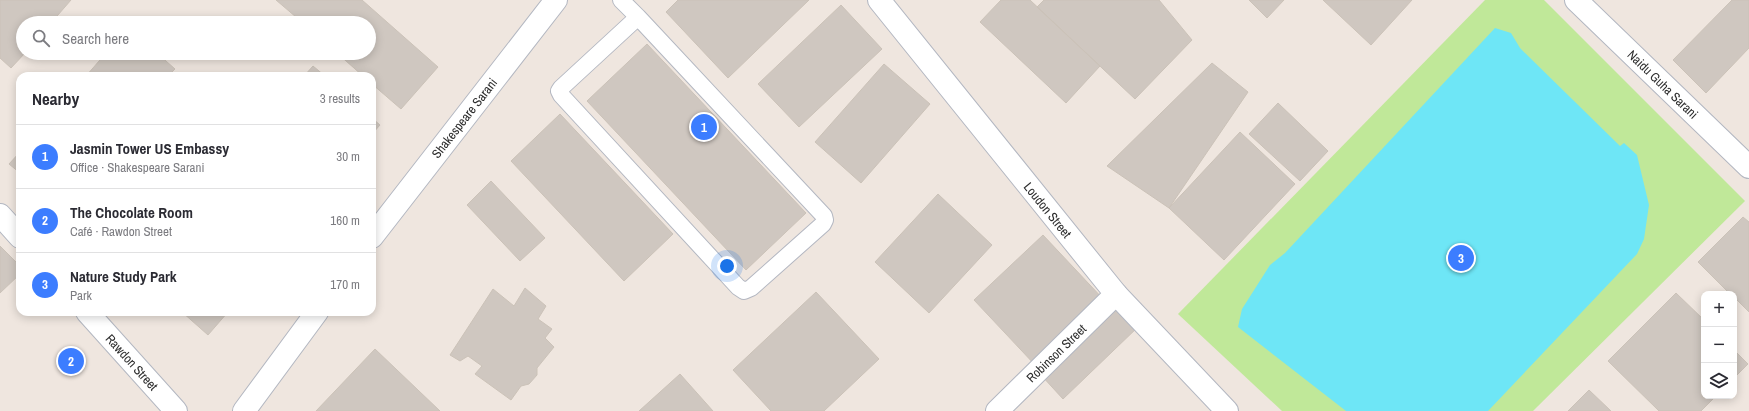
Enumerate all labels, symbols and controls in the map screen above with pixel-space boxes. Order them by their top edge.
search box [16,16,376,60]
icon: search [30,27,52,49]
text: Search here [62,28,129,49]
street label: Naidu Guha Sarani [1624,46,1702,122]
street label: Shakespeare Sarani [428,75,501,162]
text: Nearby [32,87,79,110]
text: 3 results [320,90,360,107]
pin: 1 [691,112,717,142]
text: Jasmin Tower US Embassy [70,138,229,159]
text: 1 [42,148,48,165]
text: 30 m [336,148,360,165]
text: Office · Shakespeare Sarani [70,159,204,176]
street label: Loudon Street [1020,179,1075,242]
text: The Chocolate Room [70,202,193,223]
text: 2 [42,212,48,229]
text: 160 m [330,212,360,229]
text: Café · Rawdon Street [70,223,172,240]
pin: 3 [1448,243,1474,273]
your location [717,256,737,276]
text: Nature Study Park [70,266,177,287]
text: 3 [42,276,48,293]
text: 170 m [330,276,360,293]
text: Park [70,287,92,304]
map controls [1701,291,1737,399]
button: + [1701,291,1737,327]
street label: Robinson Street [1023,320,1090,386]
button: − [1701,327,1737,363]
street label: Rawdon Street [102,330,162,394]
pin: 2 [58,346,84,376]
button: layers [1701,363,1737,399]

